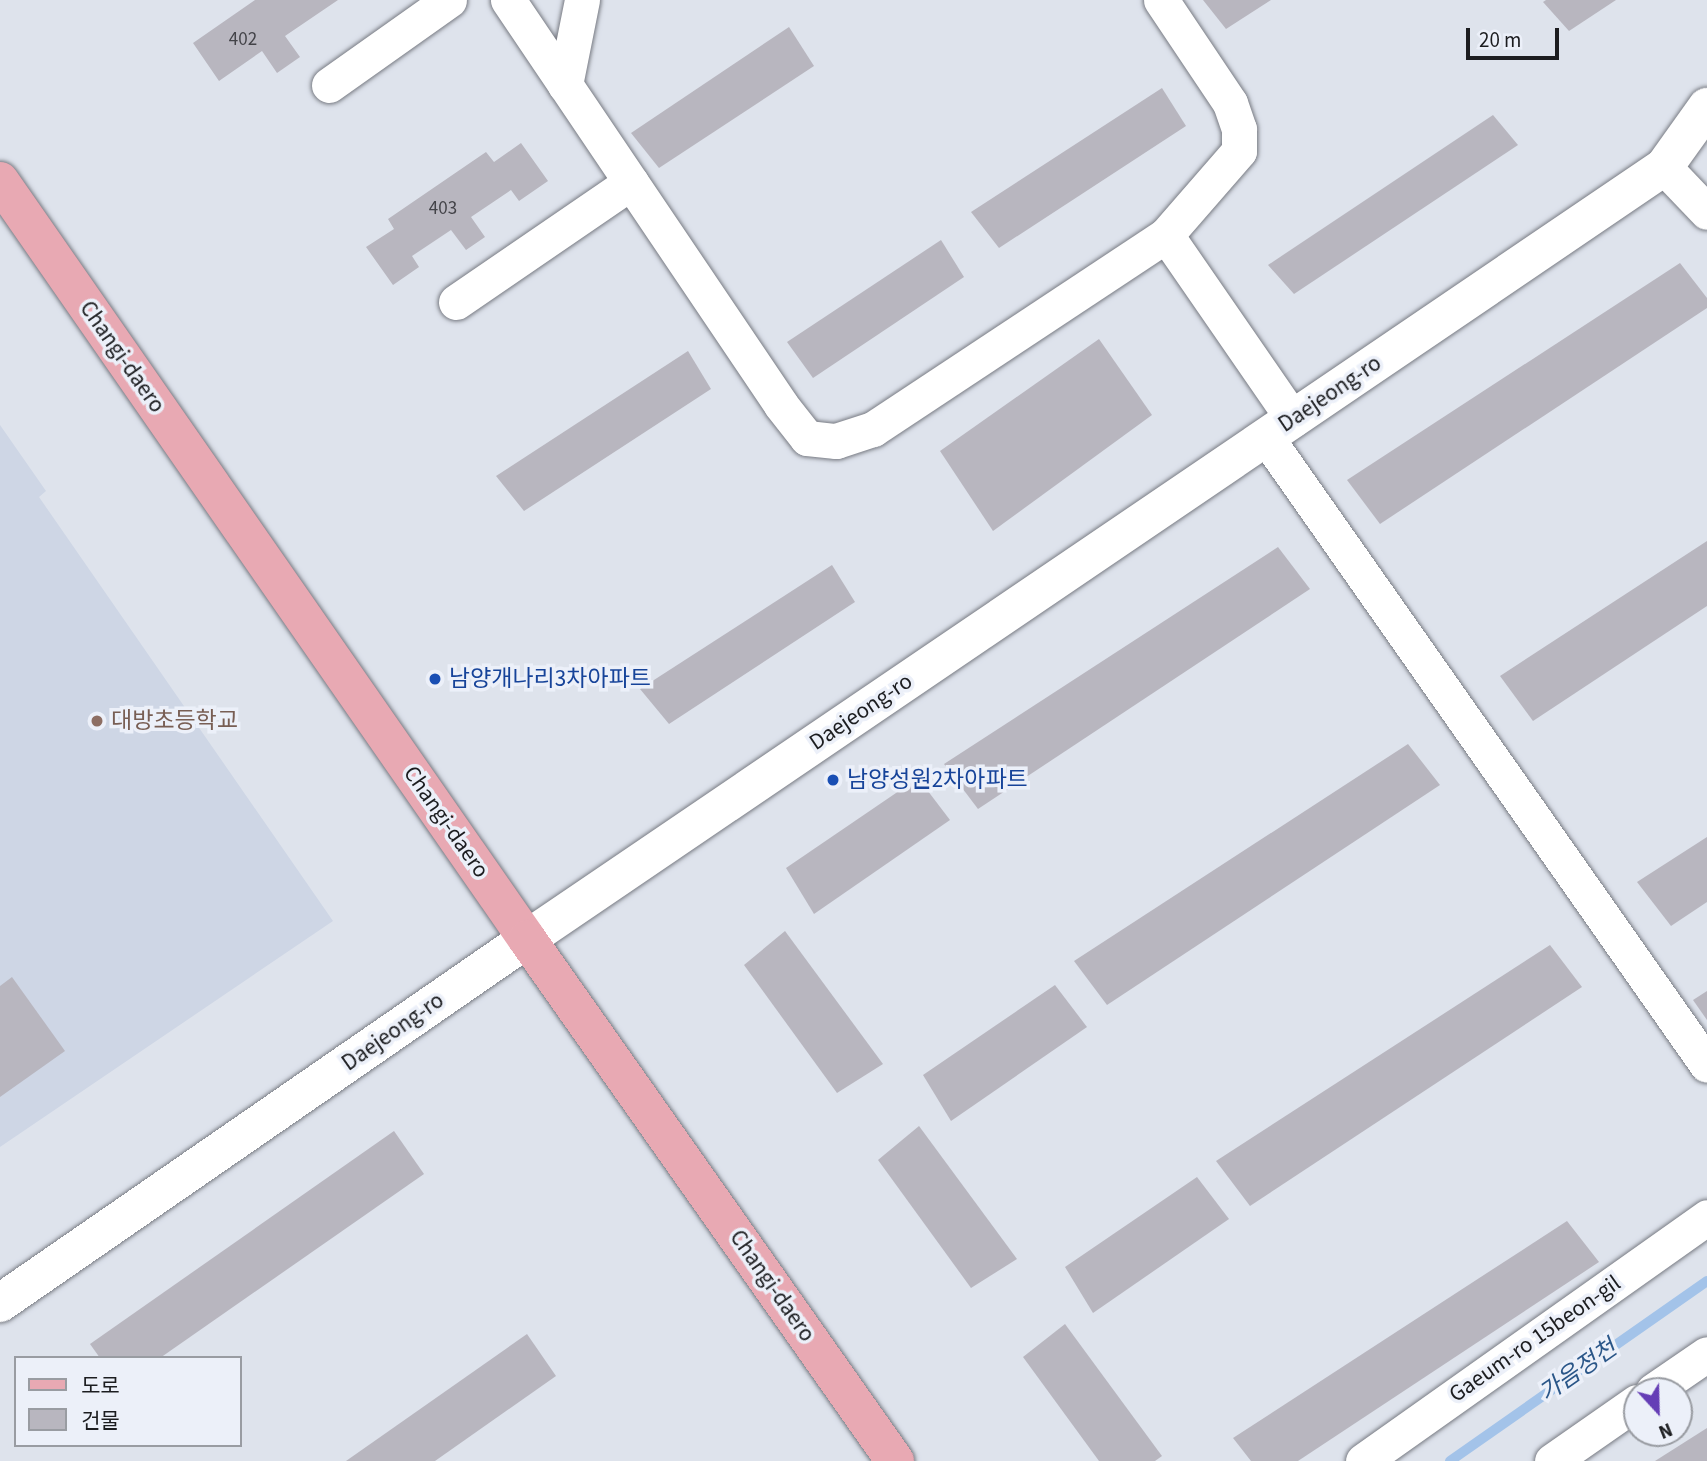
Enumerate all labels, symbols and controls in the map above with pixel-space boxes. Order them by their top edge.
scale bar [1469,14,1562,58]
text: 20 m [1479,25,1521,55]
house number: 402 [229,29,257,51]
house number: 403 [429,198,457,220]
street label: Changi-daero [73,296,171,418]
street label: Daejeong-ro [1273,349,1387,439]
place label: 남양개나리3차아파트 [449,665,651,693]
street label: Daejeong-ro [804,667,918,757]
marker: 남양개나리3차아파트 [427,671,443,687]
place label: 대방초등학교 [111,707,238,735]
marker: 대방초등학교 [89,713,105,729]
street label: Changi-daero [397,761,495,883]
place label: 남양성원2차아파트 [847,766,1028,794]
marker: 남양성원2차아파트 [825,772,841,788]
street label: Daejeong-ro [337,987,449,1077]
street label: Changi-daero [723,1225,821,1347]
street label: Gaeum-ro 15beon-gil [1444,1269,1626,1409]
water label: 가음정천 [1534,1334,1622,1408]
legend [14,1356,242,1447]
text: 도로 [81,1371,120,1401]
north arrow [1623,1377,1693,1447]
text: 건물 [81,1406,120,1436]
text: N [1654,1415,1676,1445]

